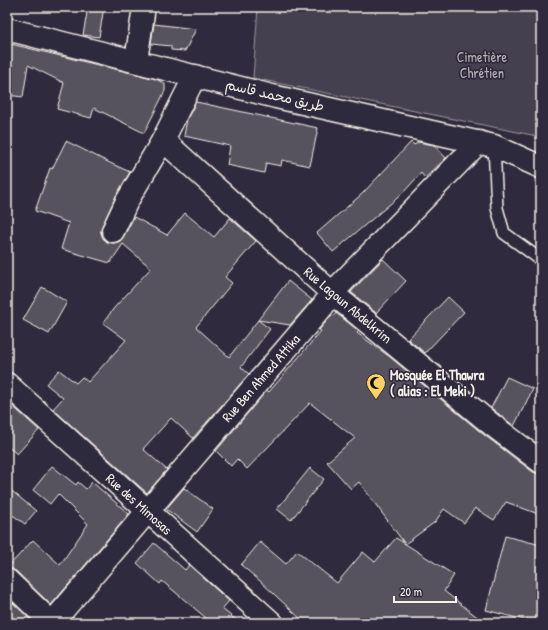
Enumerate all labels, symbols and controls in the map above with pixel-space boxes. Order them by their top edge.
park label: Cimetière Chrétien [457,47,508,82]
street label: طريق محمد قاسم [223,74,326,117]
street label: Rue Lagoun Abdelkrim [300,262,396,348]
street label: Rue Ben Ahmed Attika [217,329,304,426]
place label: Mosquée El Thawra ( alias : El Meki ) [390,365,485,400]
mosque icon: Mosquée El Thawra ( alias : El Meki ) [365,372,387,400]
street label: Rue des Mimosas [102,469,177,539]
scale bar [394,578,456,604]
text: 20 m [400,583,422,600]

